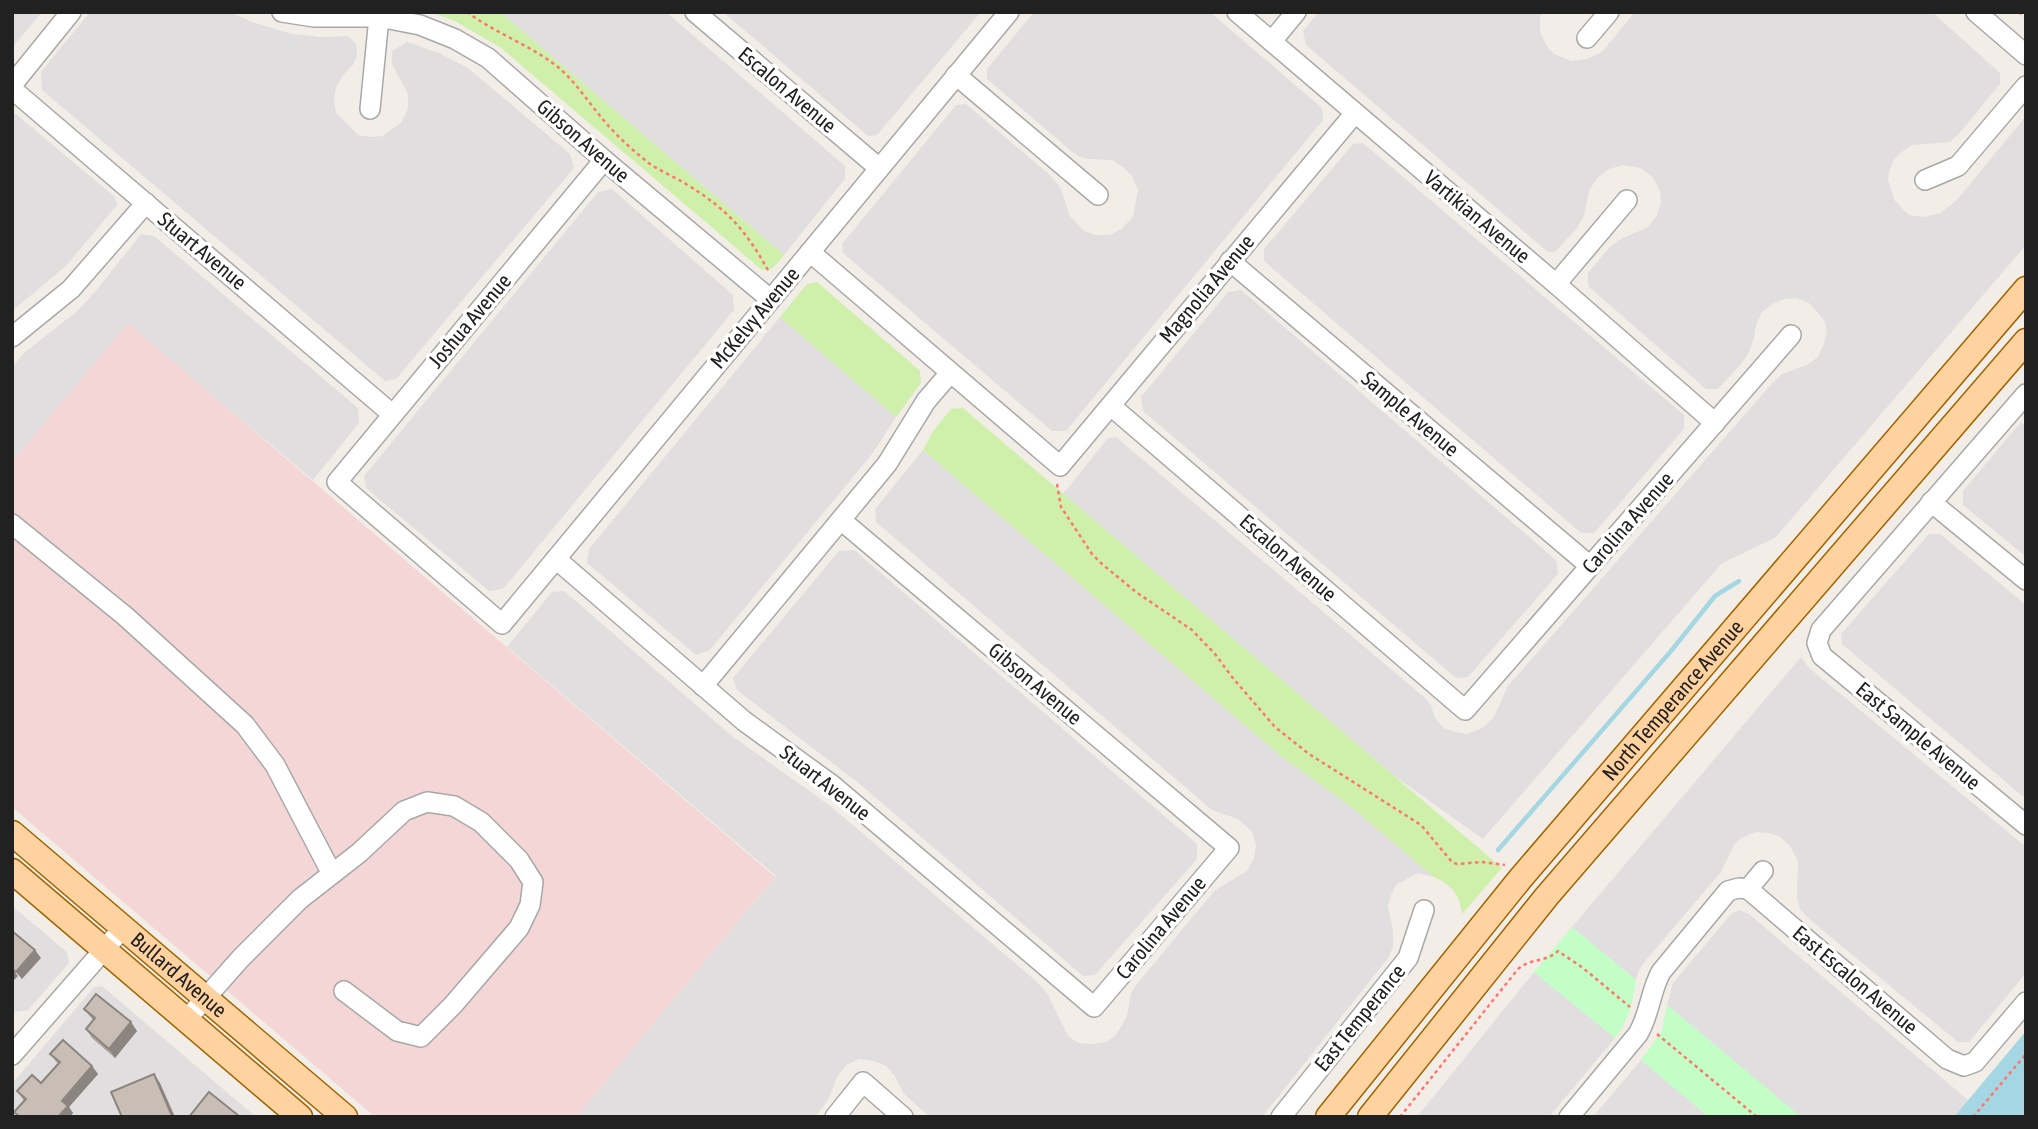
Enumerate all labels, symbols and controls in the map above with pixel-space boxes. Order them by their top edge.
street label: Escalon Avenue [734,41,841,137]
street label: Gibson Avenue [533,94,635,187]
street label: Vartikian Avenue [1420,165,1535,267]
street label: Stuart Avenue [154,206,252,294]
street label: Magnolia Avenue [1154,229,1259,347]
street label: McKelvy Avenue [705,262,804,373]
street label: Joshua Avenue [423,269,515,372]
street label: Sample Avenue [1357,366,1464,461]
street label: Carolina Avenue [1577,467,1678,578]
street label: Escalon Avenue [1235,509,1342,606]
street label: North Temperance Avenue [1597,615,1748,785]
street label: Gibson Avenue [984,637,1087,729]
street label: East Sample Avenue [1852,676,1986,794]
street label: Stuart Avenue [776,740,875,825]
street label: Carolina Avenue [1110,871,1210,984]
street label: East Escalon Avenue [1788,920,1923,1038]
street label: Bullard Avenue [126,927,232,1022]
street label: East Temperance [1309,959,1410,1076]

